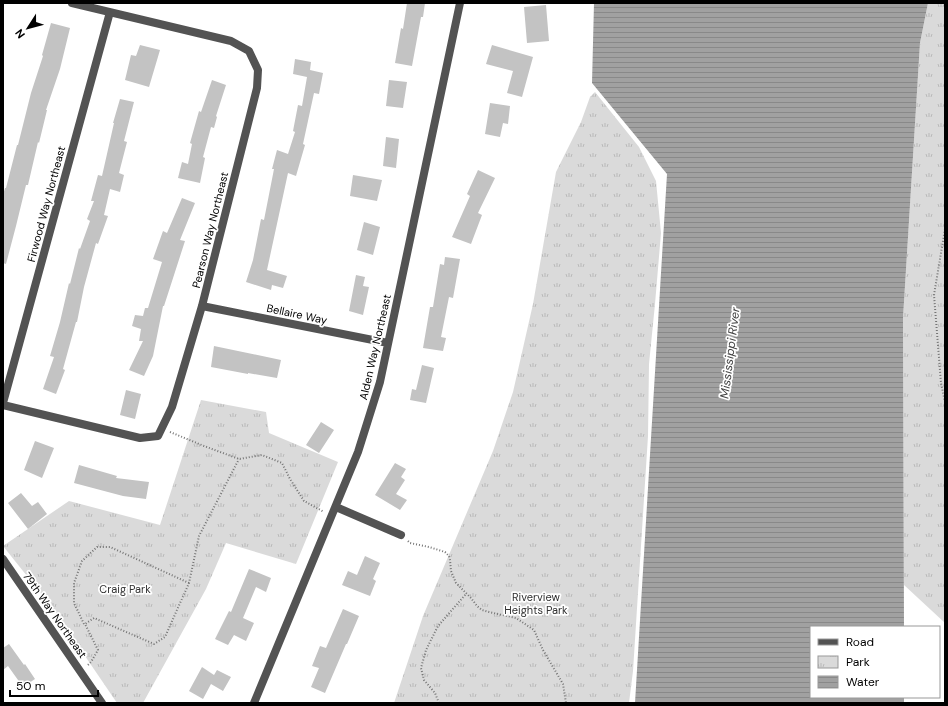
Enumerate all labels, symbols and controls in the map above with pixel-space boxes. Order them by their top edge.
north arrow [8,8,48,48]
text: N [12,27,28,41]
street label: Firwood Way Northeast [24,145,68,263]
street label: Pearson Way Northeast [189,170,231,290]
street label: Alden Way Northeast [356,293,394,401]
street label: Bellaire Way [265,301,329,327]
water label: Mississippi River [716,306,744,400]
street label: 79th Way Northeast [20,569,90,661]
park label: Craig Park [99,582,151,596]
park label: Riverview Heights Park [504,590,568,617]
legend [810,626,940,698]
text: Road [846,634,874,650]
text: Park [846,654,870,670]
scale bar [10,672,98,698]
text: Water [846,674,880,690]
text: 50 m [16,678,45,694]

